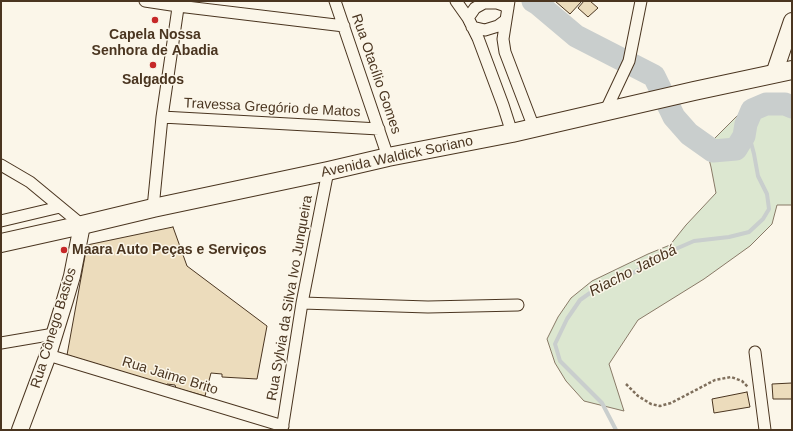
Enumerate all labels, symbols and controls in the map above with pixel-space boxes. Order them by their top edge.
street label: Rua Otacílio Gomes [348,12,404,136]
marker: Capela Nossa Senhora de Abadia [150,15,160,25]
place label: Capela Nossa Senhora de Abadia [92,27,218,60]
marker: Salgados [148,60,158,70]
place label: Salgados [122,72,184,88]
street label: Travessa Gregório de Matos [183,95,361,121]
street label: Avenida Waldick Soriano [320,133,474,181]
street label: Rua Sylvia da Silva Ivo Junqueira [264,194,316,402]
water label: Riacho Jatobá [586,241,680,301]
place label: Maara Auto Peças e Serviços [72,242,267,258]
marker: Maara Auto Peças e Serviços [59,245,69,255]
street label: Rua Cônego Bastos [28,266,80,390]
street label: Rua Jaime Brito [120,353,220,399]

